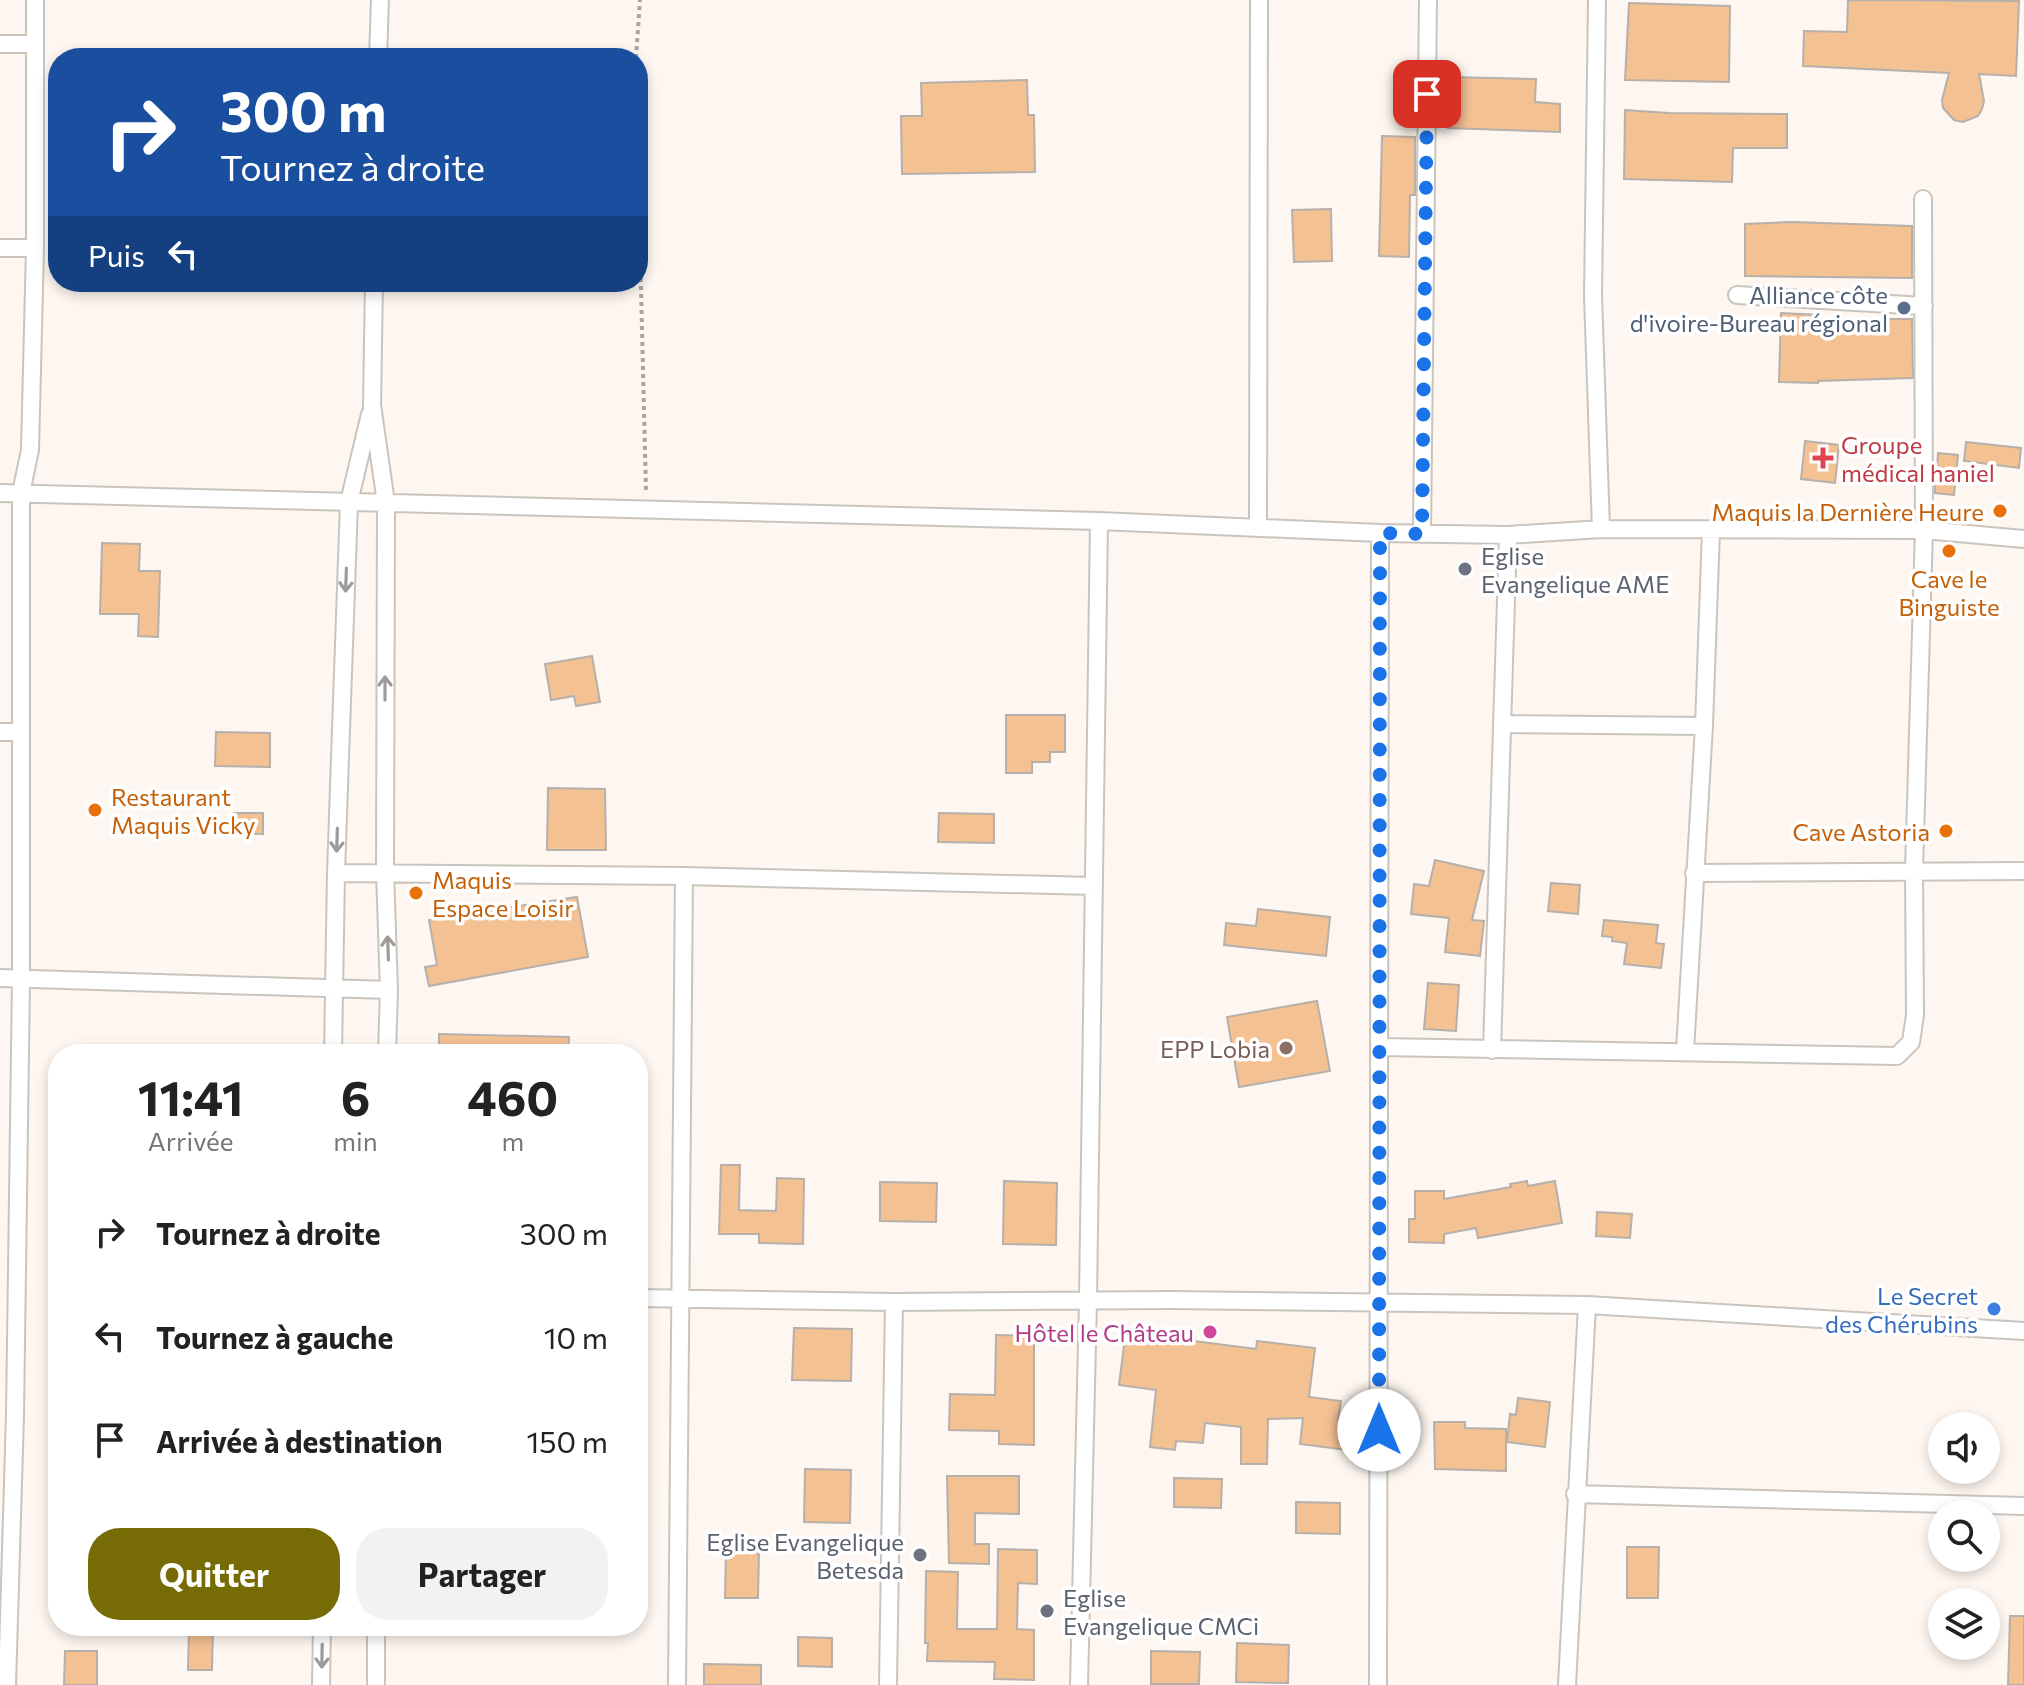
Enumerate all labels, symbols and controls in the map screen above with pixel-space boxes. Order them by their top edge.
pin [1393,60,1461,128]
icon: arrive [1405,72,1449,116]
text: 300 m [220,75,387,144]
icon: right [88,80,192,184]
text: Tournez à droite [220,144,485,188]
icon: left [161,232,205,276]
text: Puis [88,236,145,273]
place label: Alliance côte d'ivoire-Bureau régional [1630,280,1888,337]
marker: Alliance côte d'ivoire-Bureau régional [1895,299,1913,317]
place label: Groupe médical haniel [1841,430,1995,487]
marker: Groupe médical haniel [1812,447,1834,469]
place label: Maquis la Dernière Heure [1712,497,1984,526]
marker: Maquis la Dernière Heure [1991,502,2009,520]
place label: Eglise Evangelique AME [1481,541,1669,598]
marker: Cave le Binguiste [1940,542,1958,560]
marker: Eglise Evangelique AME [1456,560,1474,578]
place label: Cave le Binguiste [1898,564,2000,621]
one-way arrow [339,566,354,593]
one-way arrow [377,675,393,702]
place label: Restaurant Maquis Vicky [111,782,255,839]
marker: Restaurant Maquis Vicky [86,801,104,819]
place label: Cave Astoria [1792,817,1930,846]
marker: Cave Astoria [1937,822,1955,840]
one-way arrow [329,826,344,853]
place label: Maquis Espace Loisir [432,865,574,922]
marker: Maquis Espace Loisir [407,884,425,902]
one-way arrow [380,935,395,962]
place label: EPP Lobia [1160,1034,1270,1063]
marker: EPP Lobia [1277,1039,1295,1057]
text: 11:41 [138,1067,244,1126]
text: 6 [341,1067,370,1126]
text: 460 [467,1067,558,1126]
text: Arrivée [148,1125,234,1156]
text: min [333,1125,378,1156]
text: m [501,1125,524,1156]
icon: right [88,1210,132,1254]
text: Tournez à droite [156,1214,380,1251]
text: 300 m [520,1214,608,1251]
place label: Le Secret des Chérubins [1825,1281,1978,1338]
marker: Le Secret des Chérubins [1985,1300,2003,1318]
icon: left [88,1314,132,1358]
text: Tournez à gauche [156,1318,393,1355]
text: 10 m [544,1318,608,1355]
place label: Hôtel le Château [1015,1318,1194,1347]
marker: Hôtel le Château [1201,1323,1219,1341]
position arrow [1337,1388,1421,1472]
map controls [1928,1412,2000,1660]
button: sound [1928,1412,2000,1484]
icon: arrive [88,1418,132,1462]
text: Arrivée à destination [156,1422,443,1459]
text: 150 m [526,1422,608,1459]
button: search [1928,1500,2000,1572]
place label: Eglise Evangelique Betesda [706,1527,904,1584]
button: Quitter [88,1528,340,1620]
button: Partager [356,1528,608,1620]
marker: Eglise Evangelique Betesda [911,1546,929,1564]
place label: Eglise Evangelique CMCi [1063,1583,1259,1640]
button: layers [1928,1588,2000,1660]
marker: Eglise Evangelique CMCi [1038,1602,1056,1620]
one-way arrow [314,1642,329,1668]

